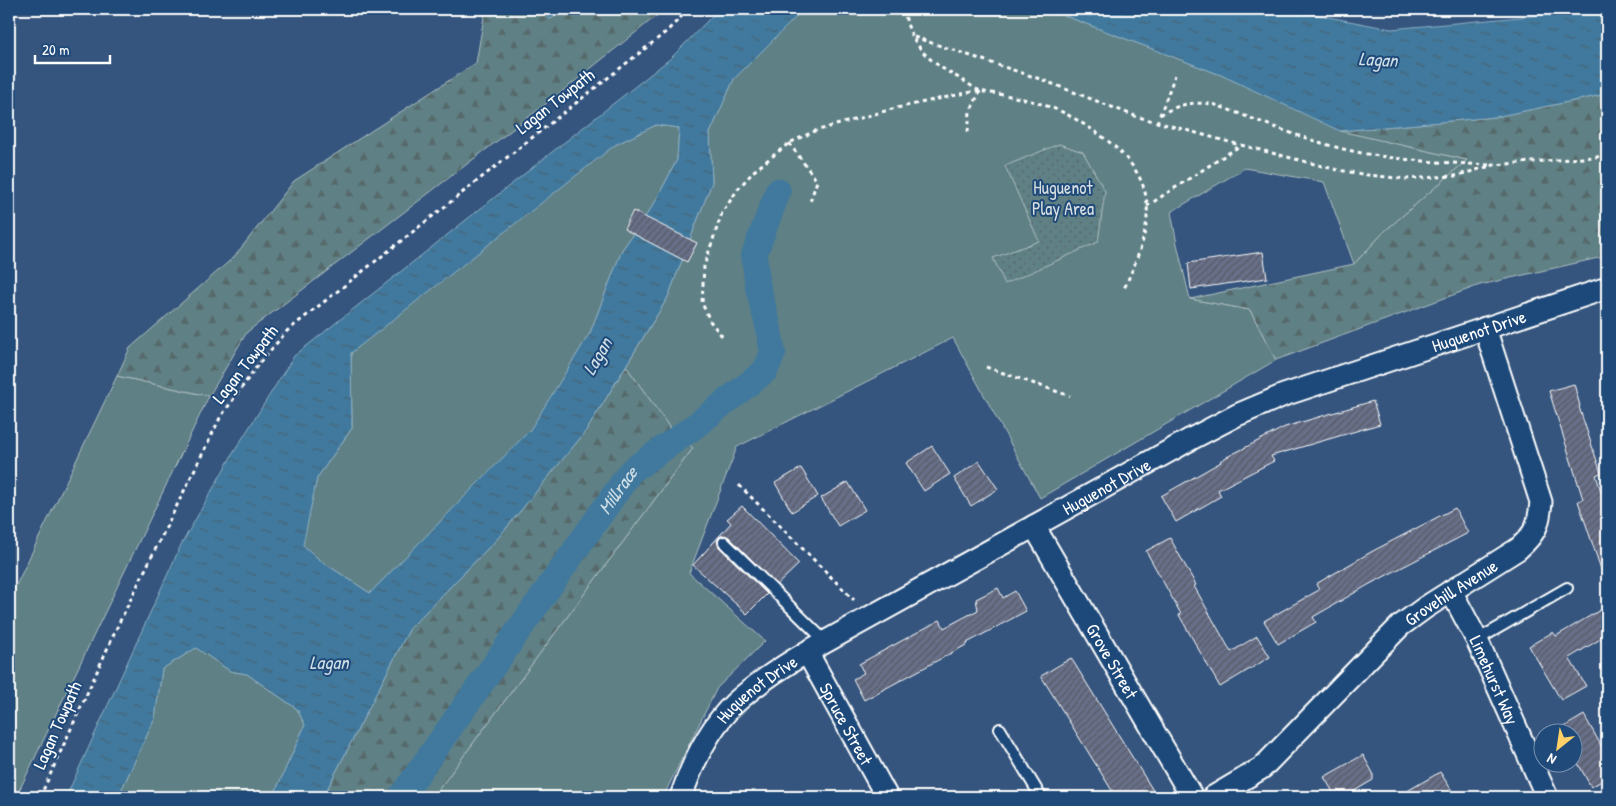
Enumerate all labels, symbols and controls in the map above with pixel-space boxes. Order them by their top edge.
scale bar [35,32,110,64]
text: 20 m [42,39,69,60]
water label: Lagan [1358,45,1400,73]
street label: Lagan Towpath [510,62,600,140]
park label: Huguenot Play Area [1032,175,1094,221]
street label: Huguenot Drive [1428,303,1529,358]
street label: Lagan Towpath [206,319,284,409]
water label: Lagan [576,331,619,379]
street label: Huguenot Drive [1057,451,1155,521]
water label: Millrace [592,457,643,519]
street label: Grovehill Avenue [1399,553,1502,631]
street label: Grove Street [1081,618,1145,704]
street label: Limehurst Way [1464,631,1526,729]
water label: Lagan [309,649,350,675]
street label: Huguenot Drive [710,649,802,728]
street label: Lagan Towpath [27,677,88,773]
street label: Spruce Street [814,678,880,770]
north arrow [1534,724,1584,774]
text: N [1543,749,1559,770]

